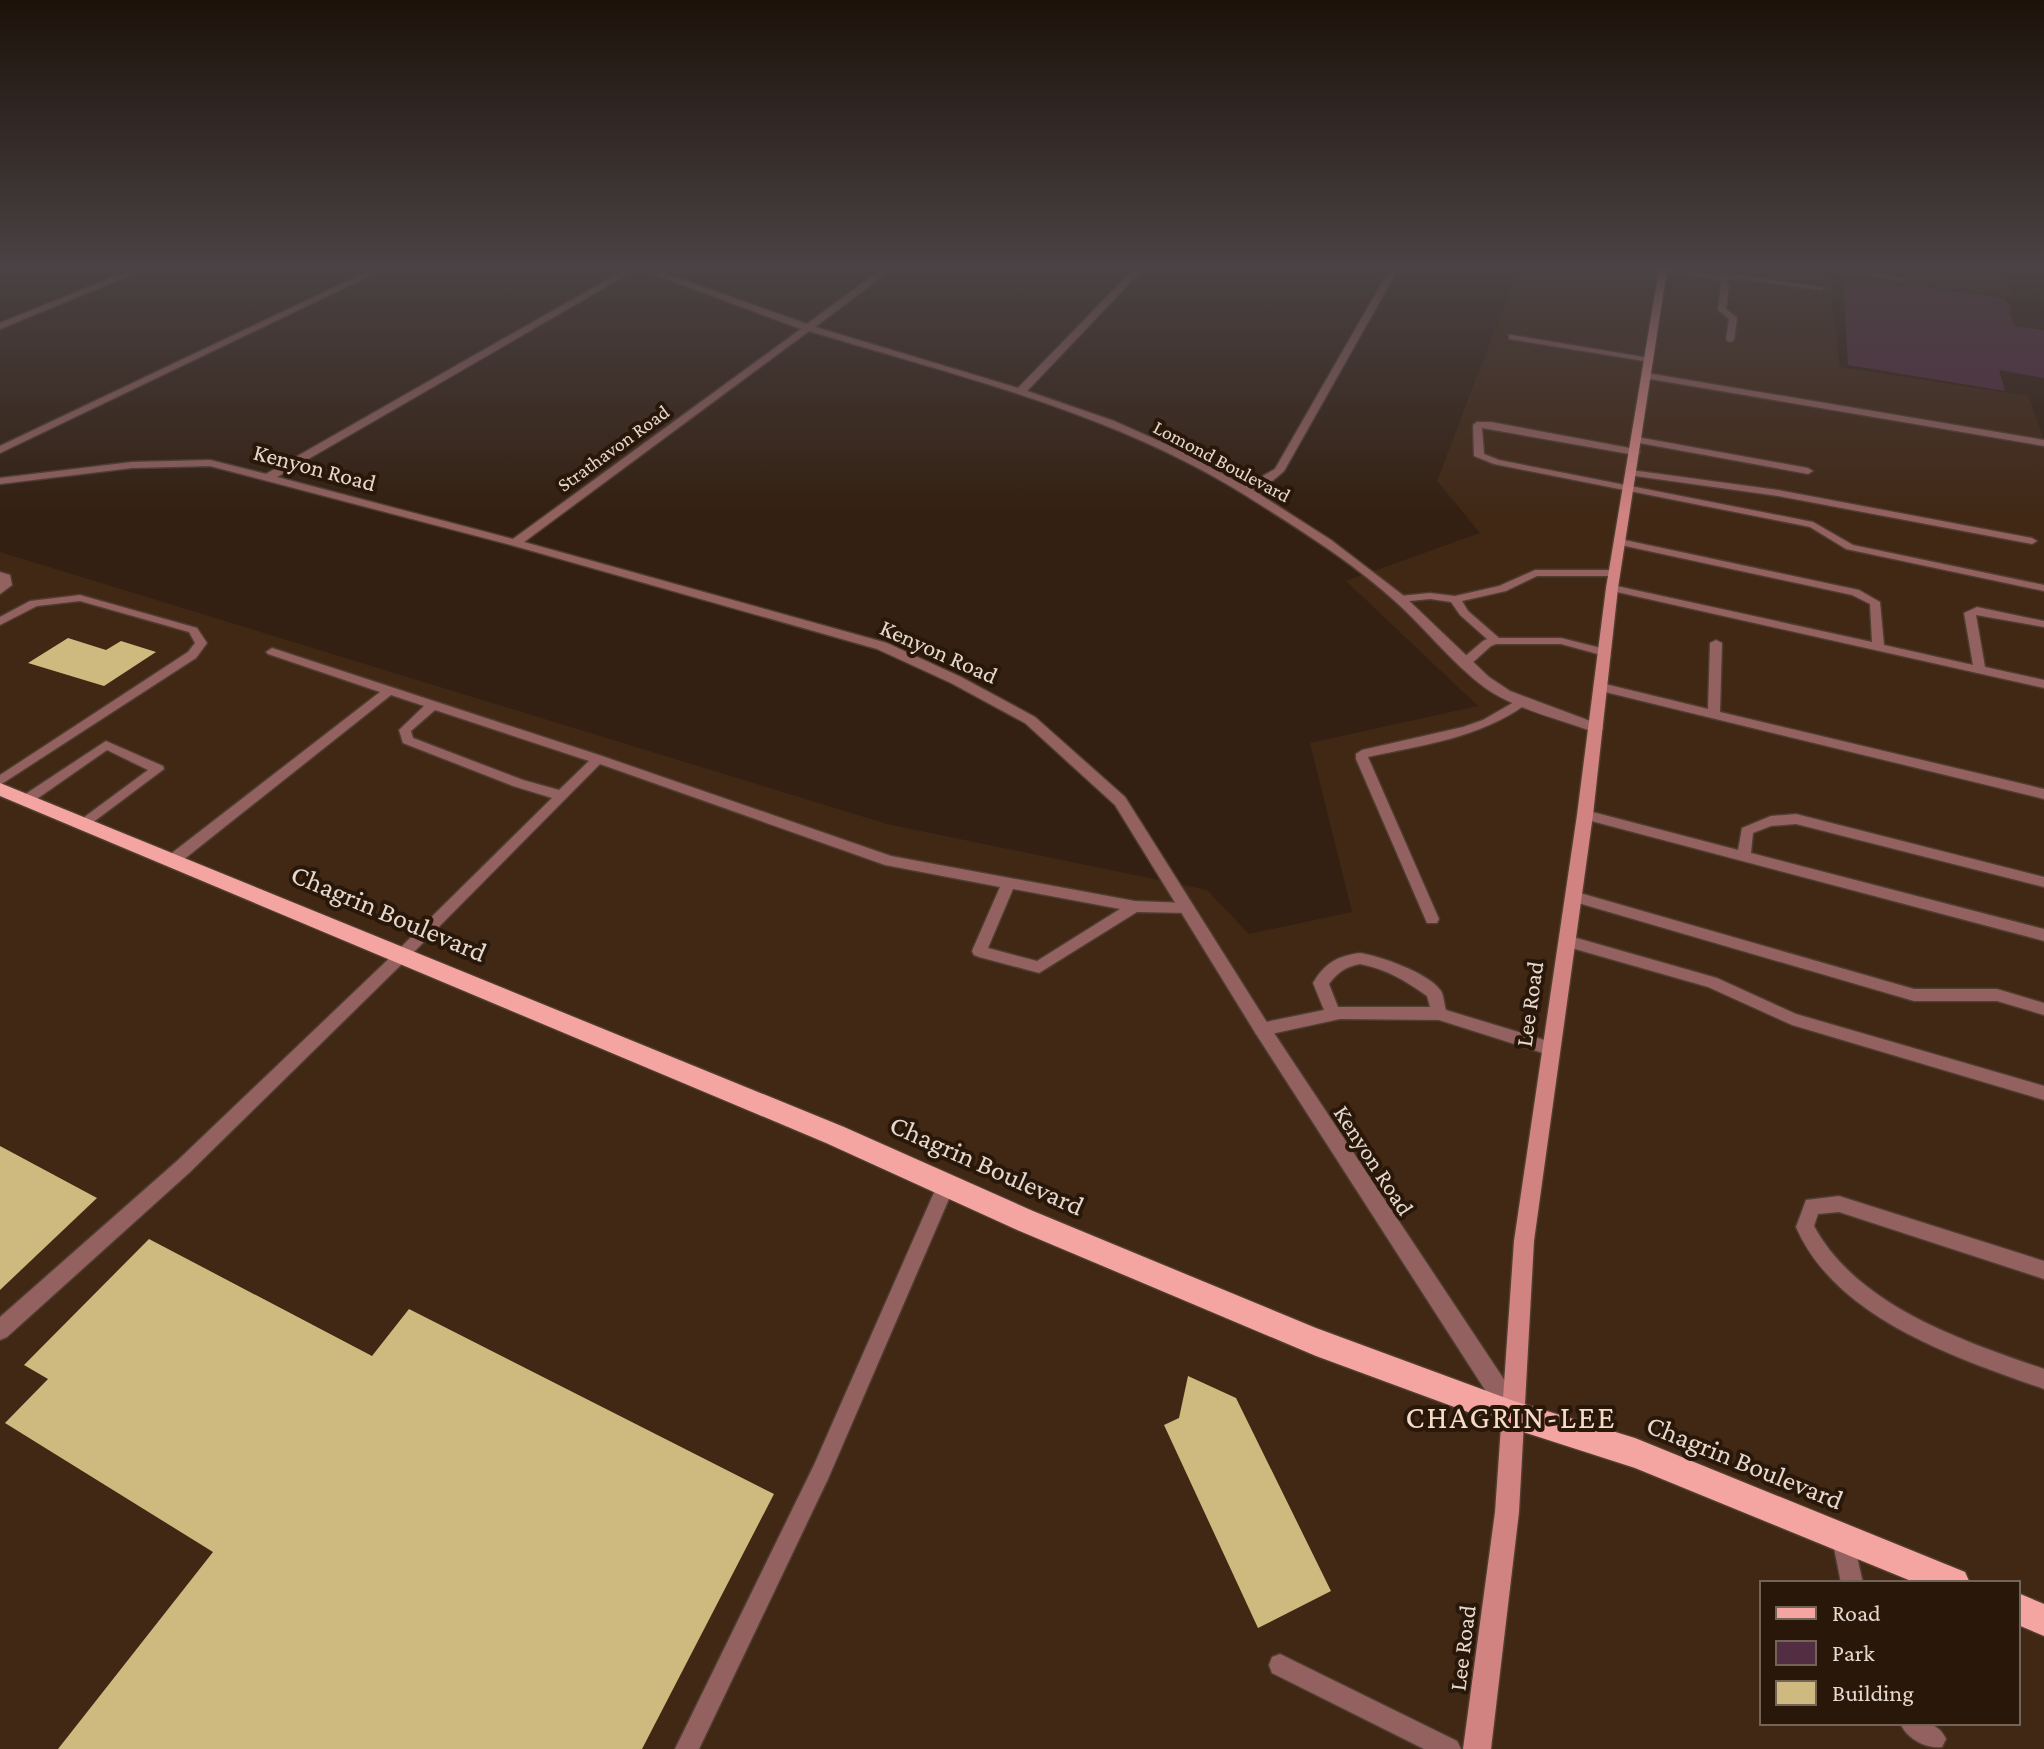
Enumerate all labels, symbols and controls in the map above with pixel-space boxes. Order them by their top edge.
street label: Strathavon Road [553,400,673,496]
street label: Lomond Boulevard [1150,416,1295,507]
street label: Kenyon Road [251,438,380,496]
street label: Kenyon Road [876,613,1002,689]
street label: Chagrin Boulevard [287,858,492,968]
street label: Lee Road [1510,959,1548,1049]
street label: Kenyon Road [1328,1100,1420,1220]
street label: Chagrin Boulevard [885,1108,1089,1222]
district label: CHAGRIN-LEE [1406,1399,1617,1435]
street label: Chagrin Boulevard [1642,1408,1848,1516]
legend [1760,1581,2020,1725]
text: Road [1832,1599,1881,1626]
street label: Lee Road [1443,1603,1481,1692]
text: Park [1832,1639,1875,1666]
text: Building [1832,1679,1914,1706]

